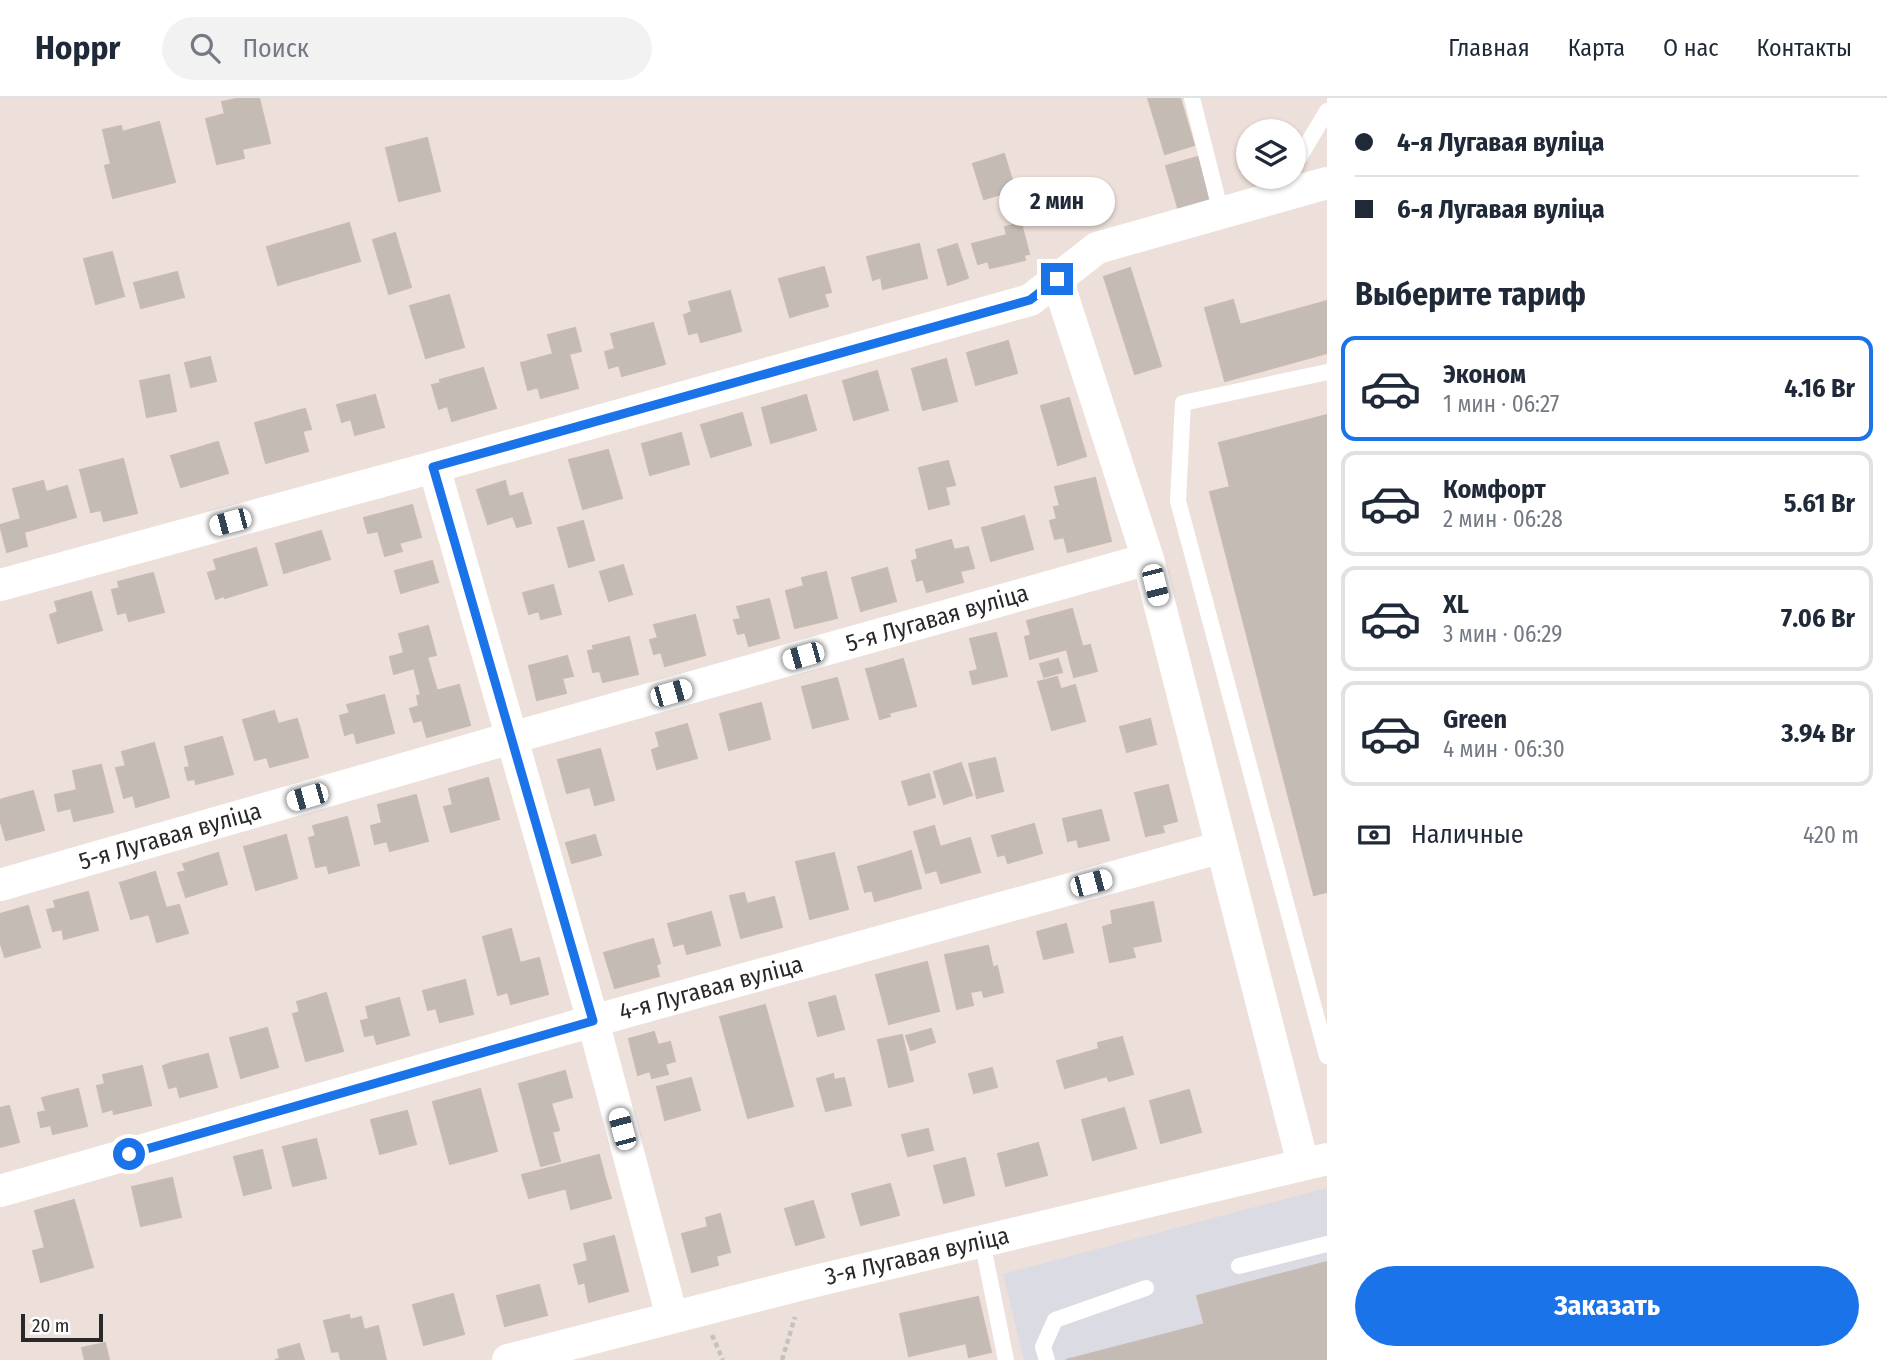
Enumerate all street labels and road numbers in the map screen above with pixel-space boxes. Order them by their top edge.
street label: 5-я Лугавая вуліца [843,579,1031,657]
street label: 5-я Лугавая вуліца [76,797,264,875]
street label: 4-я Лугавая вуліца [616,950,806,1026]
street label: 3-я Лугавая вуліца [822,1221,1012,1291]

